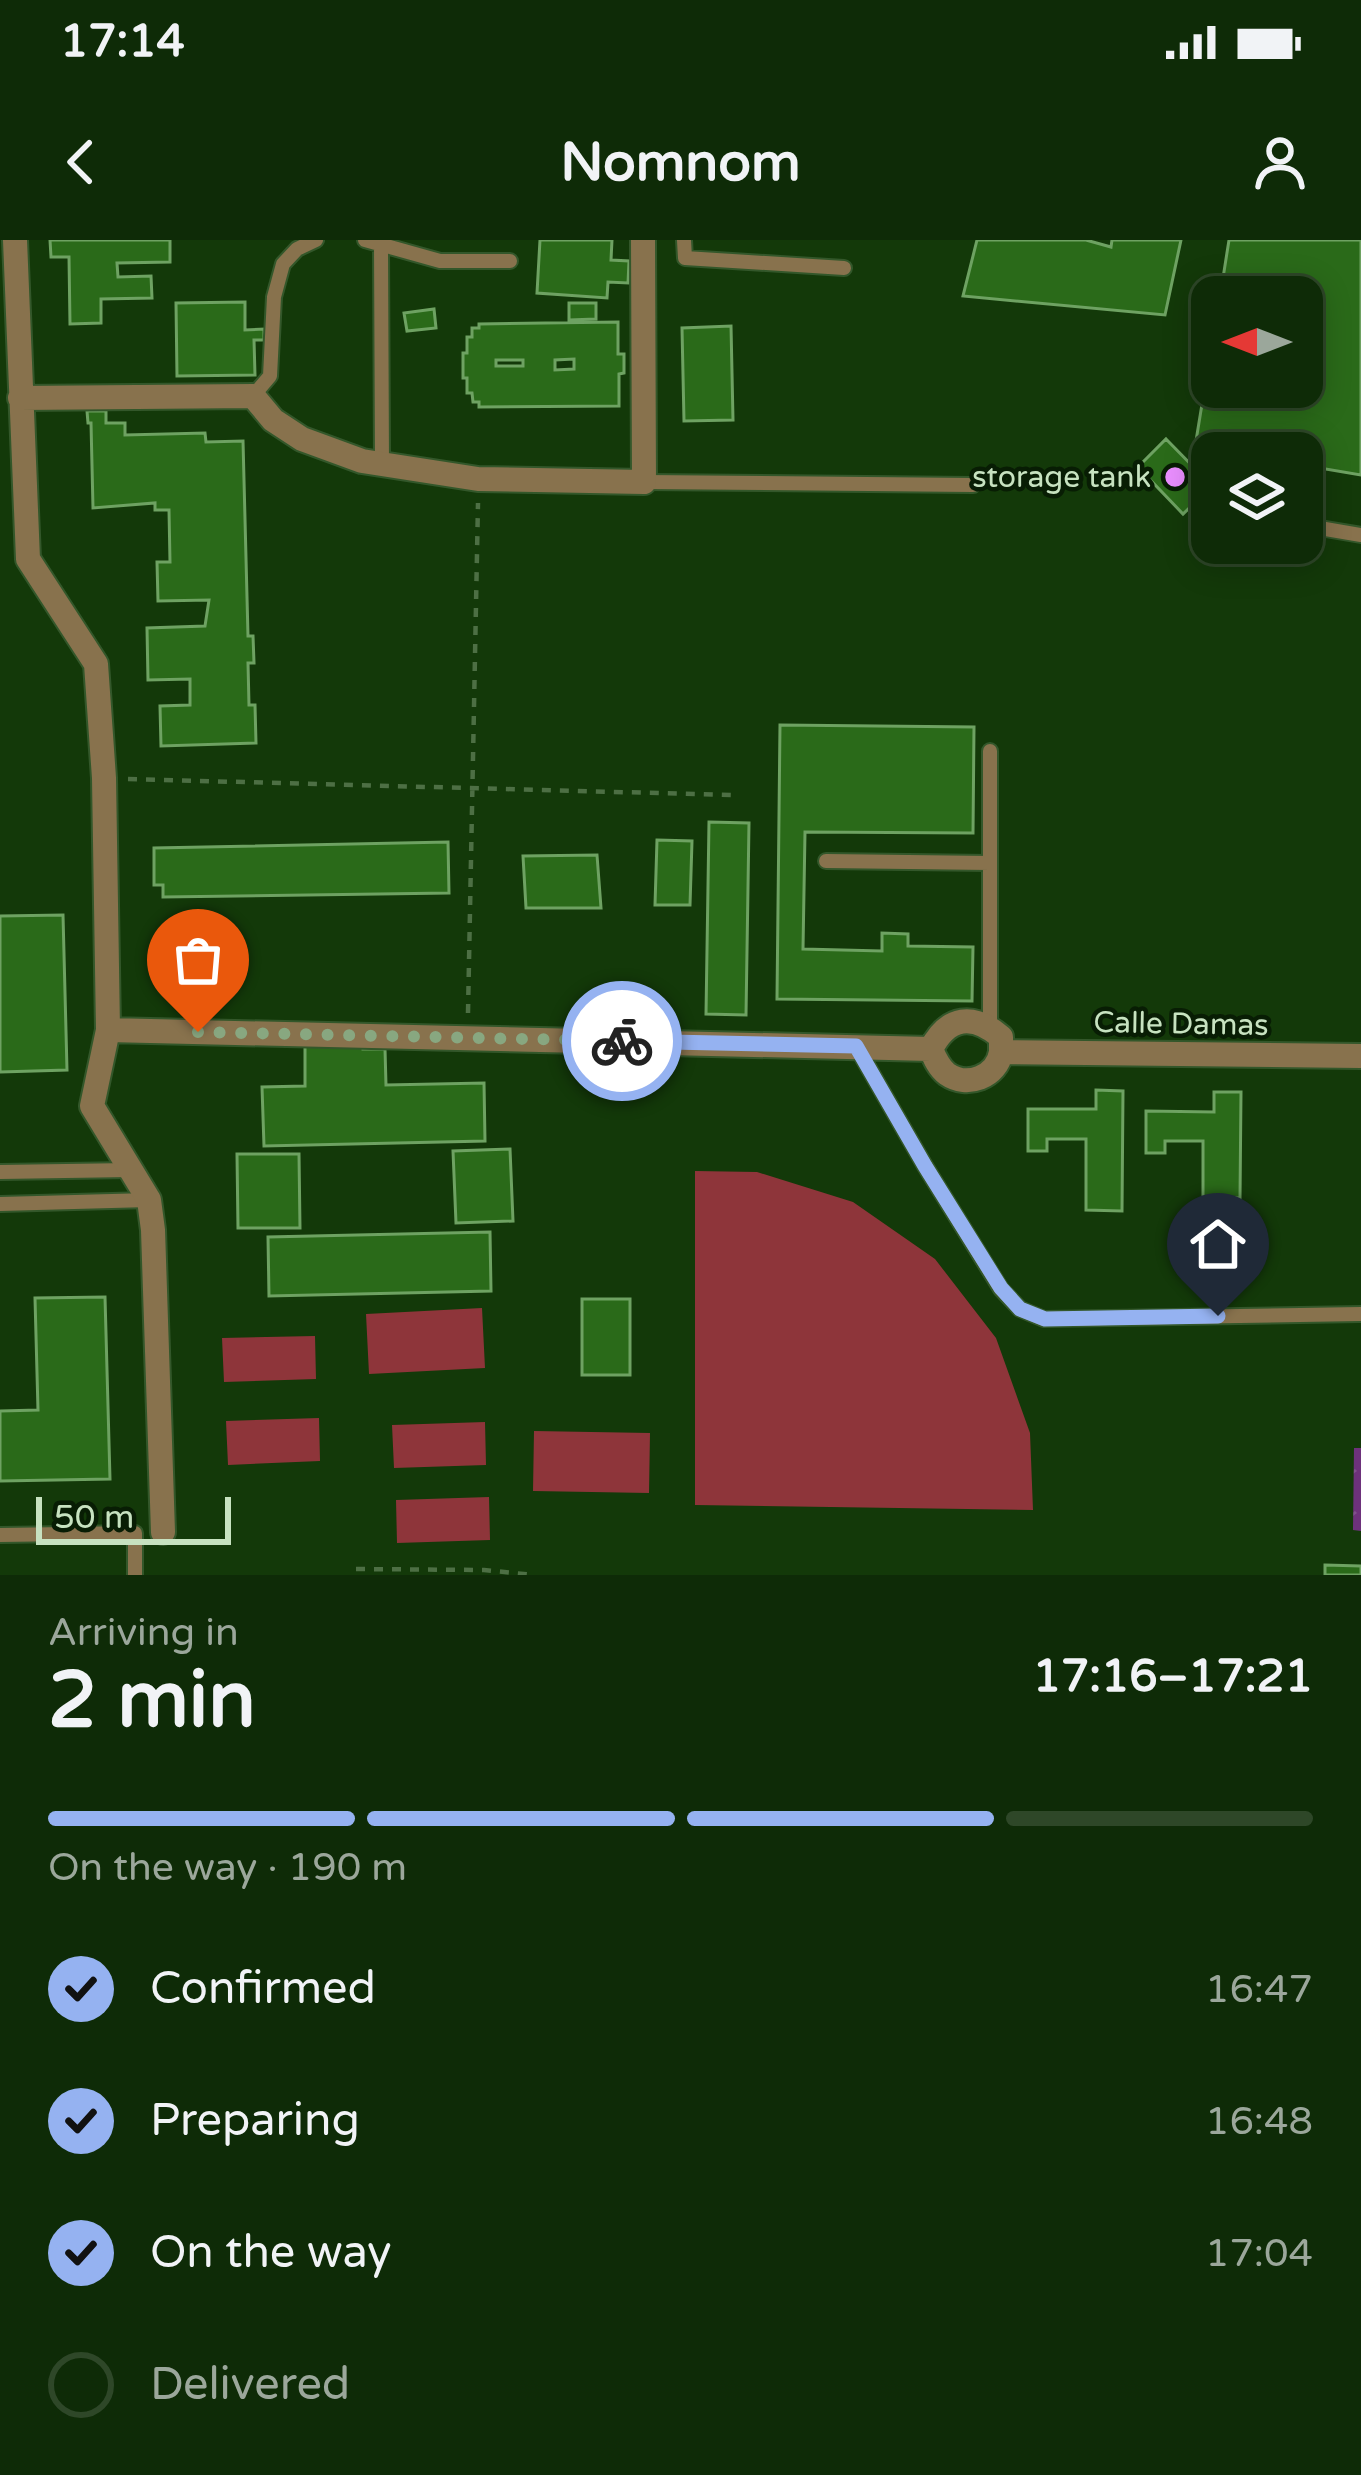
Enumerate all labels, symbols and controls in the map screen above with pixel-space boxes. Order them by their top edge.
text: 17:14 [60,15,185,69]
icon: back [48,129,114,195]
icon: person [1247,129,1313,195]
text: Nomnom [560,130,801,195]
north arrow [1191,276,1323,408]
map controls [1191,276,1323,564]
button: layers [1191,432,1323,564]
place label: storage tank [972,459,1151,496]
marker: storage tank [1162,464,1188,490]
pin [147,909,249,1032]
icon: bag [165,927,231,993]
courier [562,981,682,1101]
street label: Calle Damas [1093,1004,1269,1044]
icon: bike [589,1008,655,1074]
pin [1167,1193,1269,1316]
icon: home [1185,1211,1251,1277]
scale bar [36,1491,231,1544]
text: 50 m [54,1498,134,1537]
text: Arriving in [48,1609,239,1656]
text: 17:16–17:21 [1033,1650,1313,1704]
text: 2 min [48,1654,256,1748]
text: On the way · 190 m [48,1844,407,1891]
icon: check [48,1956,114,2022]
text: Confirmed [150,1962,376,2016]
text: 16:47 [1205,1966,1313,2013]
icon: check [48,2088,114,2154]
text: Preparing [150,2094,360,2148]
text: 16:48 [1205,2098,1313,2145]
icon: check [48,2220,114,2286]
text: On the way [150,2226,391,2280]
text: 17:04 [1205,2230,1313,2277]
text: Delivered [150,2358,350,2412]

